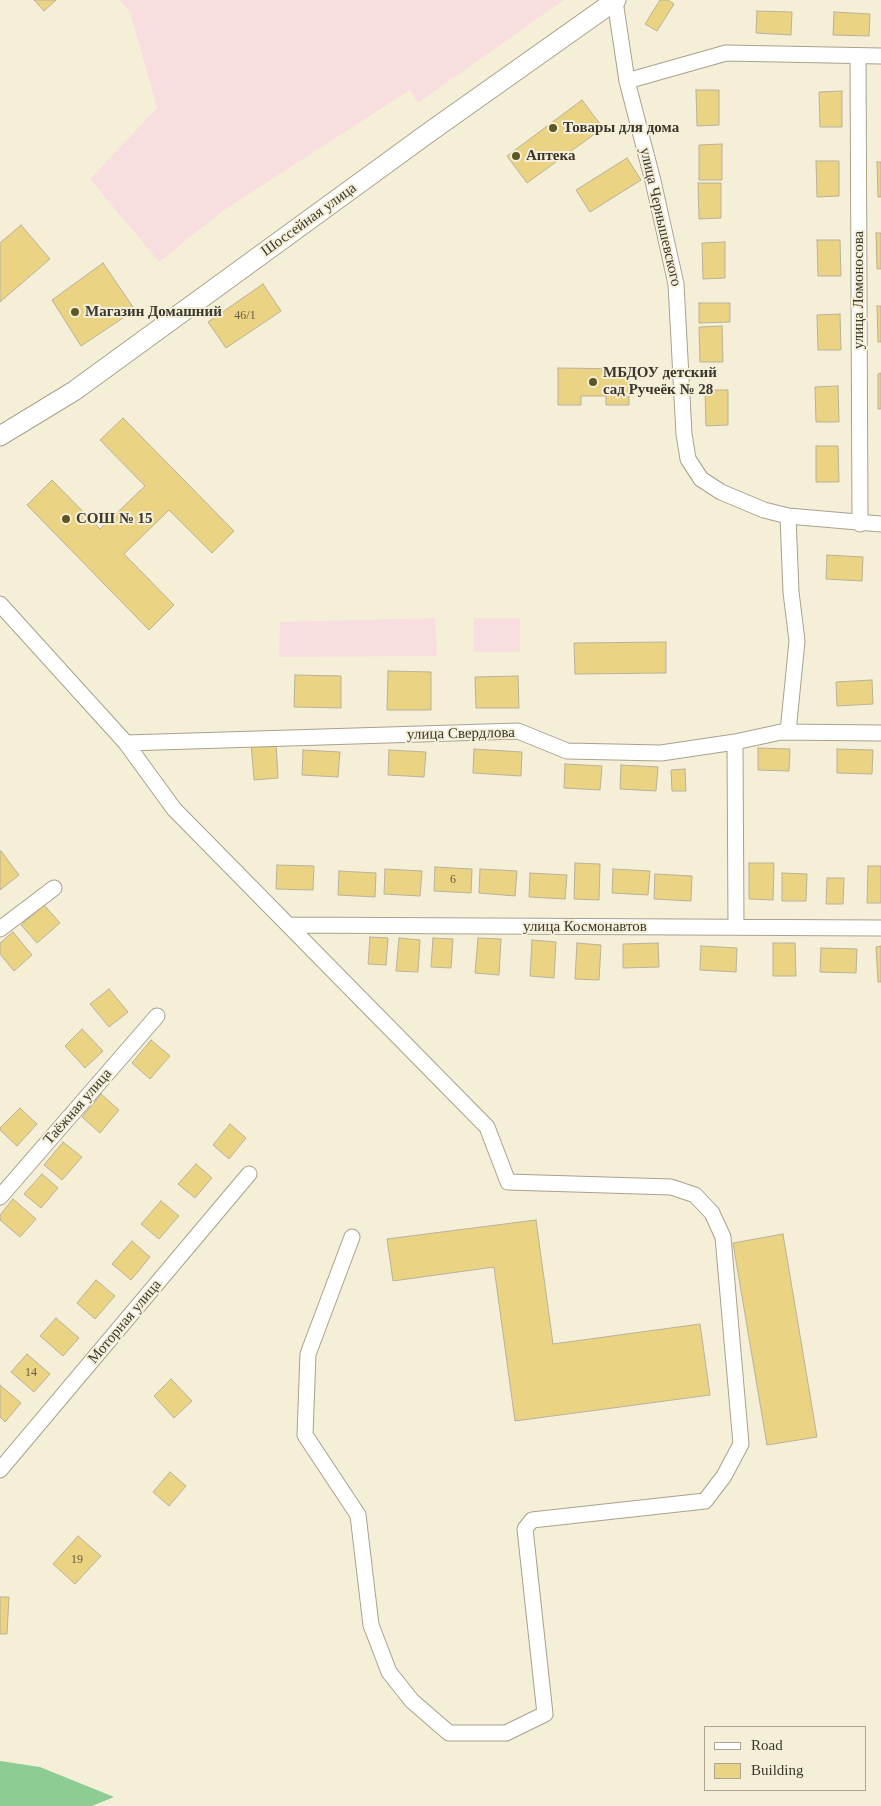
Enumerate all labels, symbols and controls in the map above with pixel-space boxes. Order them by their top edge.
place label: Товары для дома [563,119,679,137]
marker: Товары для дома [547,122,559,134]
street label: улица Чернышевского [635,146,685,288]
place label: Аптека [526,147,575,165]
marker: Аптека [510,150,522,162]
street label: Шоссейная улица [258,179,360,261]
street label: улица Ломоносова [850,231,868,349]
place label: Магазин Домашний [85,303,222,321]
marker: Магазин Домашний [69,306,81,318]
house number: 46/1 [234,309,256,323]
place label: МБДОУ детский сад Ручеёк № 28 [603,364,717,399]
marker: МБДОУ детский сад Ручеёк № 28 [587,376,599,388]
place label: СОШ № 15 [76,510,153,528]
marker: СОШ № 15 [60,513,72,525]
street label: улица Свердлова [407,724,515,744]
house number: 6 [450,873,456,887]
street label: улица Космонавтов [523,918,647,936]
street label: Таёжная улица [40,1065,116,1149]
street label: Моторная улица [85,1276,165,1368]
house number: 14 [25,1366,37,1380]
house number: 19 [71,1553,83,1567]
legend [704,1726,866,1791]
text: Road [751,1737,783,1753]
text: Building [751,1762,804,1778]

